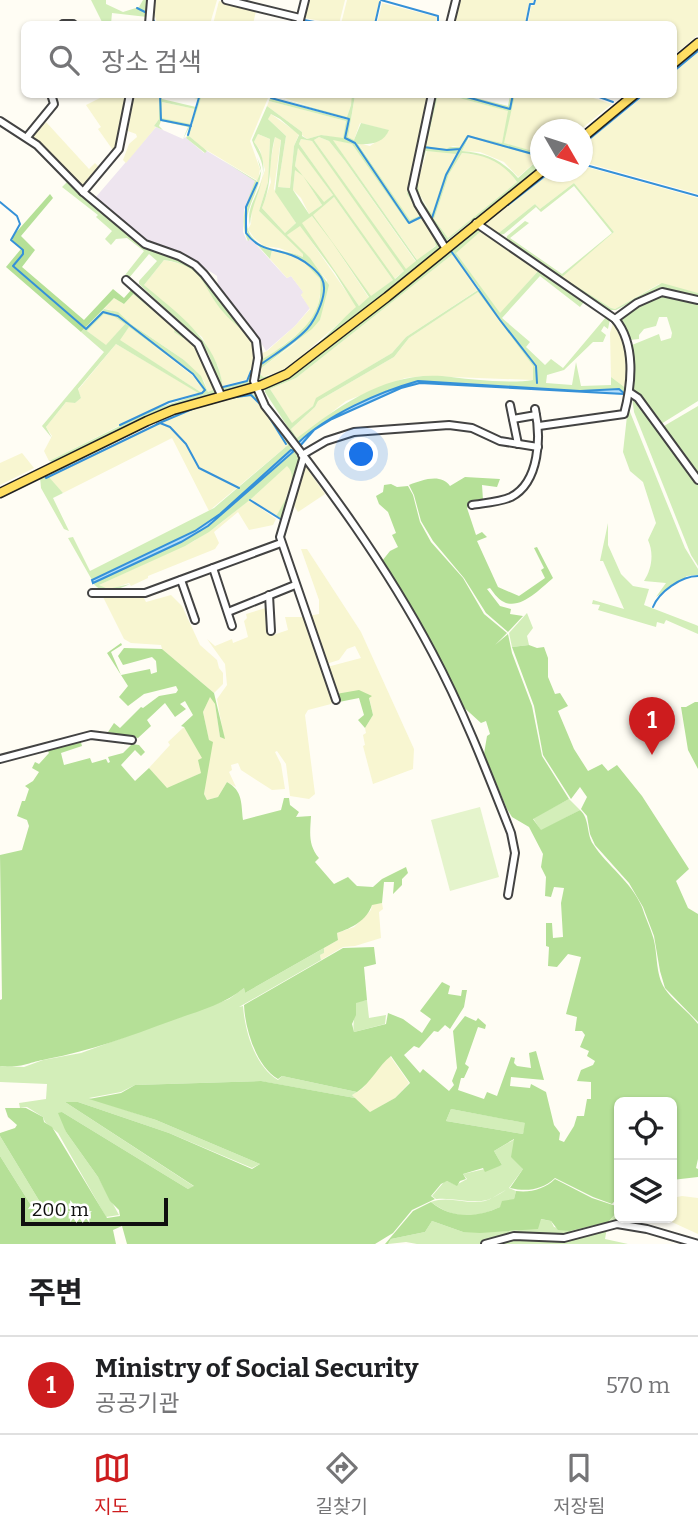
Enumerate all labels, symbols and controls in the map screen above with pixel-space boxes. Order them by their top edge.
search box [21,21,677,98]
icon: search [45,41,83,79]
text: 장소 검색 [101,47,202,78]
north arrow [530,119,593,182]
your location [344,437,378,471]
pin: 1 [629,697,675,755]
map controls [614,1097,677,1223]
button: locate [614,1097,677,1160]
button: layers [614,1160,677,1223]
scale bar [21,1195,168,1227]
text: 200 m [32,1198,89,1221]
text: 주변 [28,1275,83,1311]
text: Ministry of Social Security [95,1353,418,1384]
text: 1 [46,1371,56,1399]
text: 570 m [606,1371,670,1399]
text: 공공기관 [95,1389,180,1417]
tab: 지도 [93,1449,131,1518]
tab: 길찾기 [316,1449,368,1518]
tab: 저장됨 [553,1449,605,1518]

